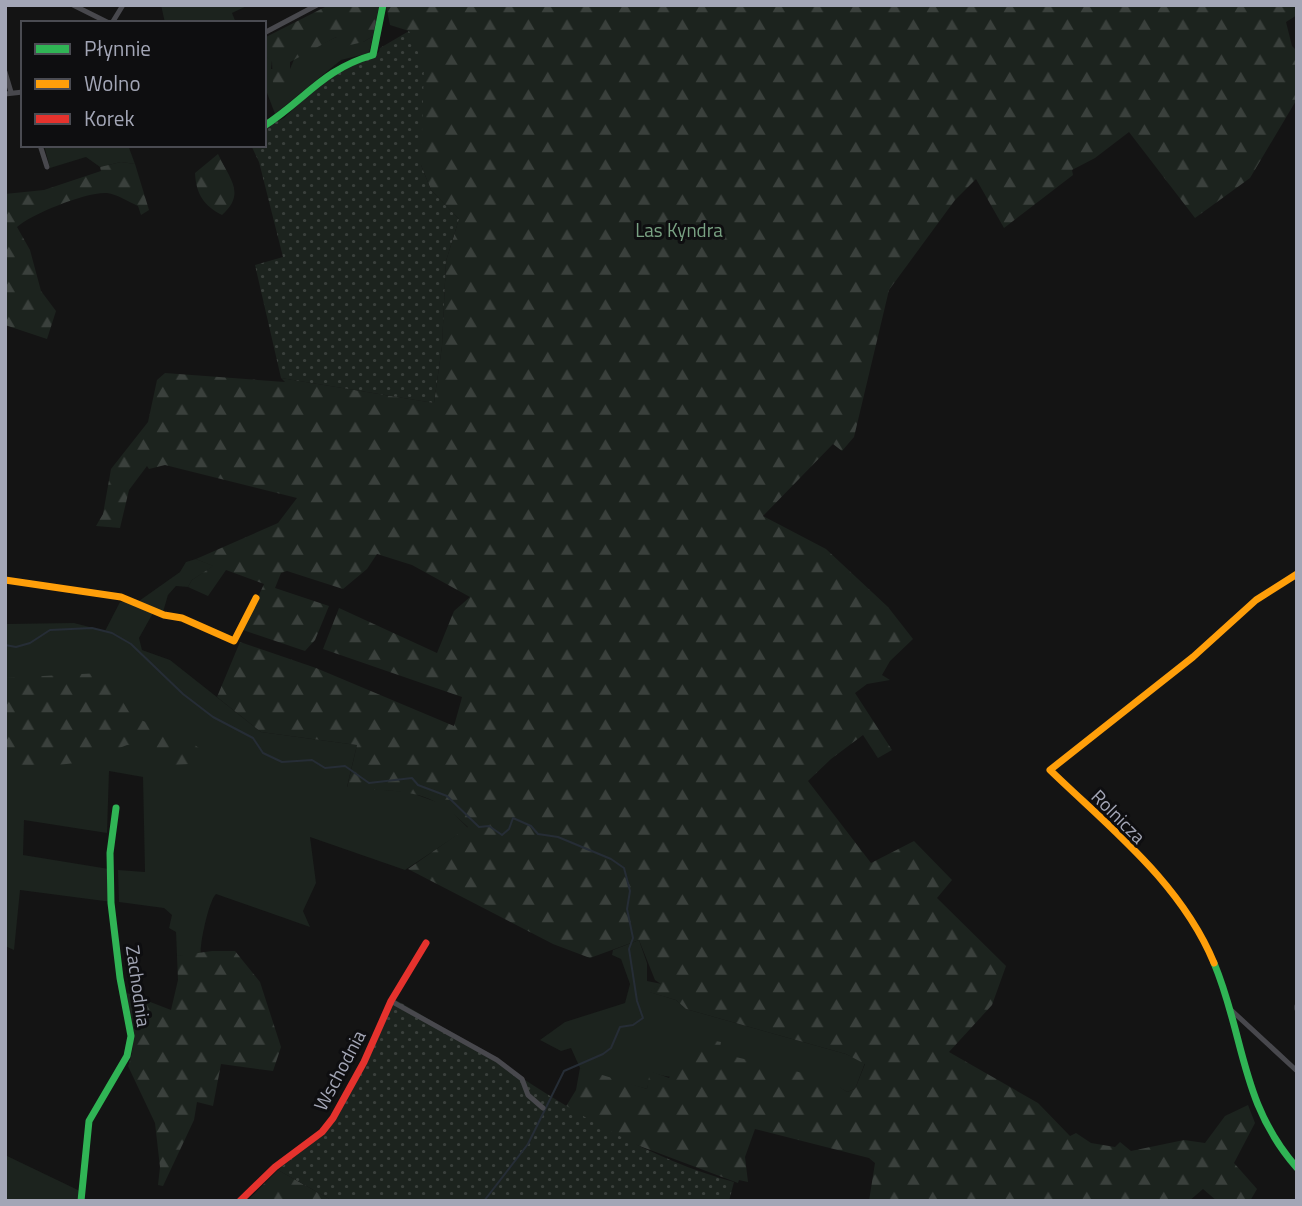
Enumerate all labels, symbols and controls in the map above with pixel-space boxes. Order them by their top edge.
legend [21,21,266,147]
text: Płynnie [84,32,151,64]
text: Wolno [84,67,141,99]
text: Korek [84,102,134,134]
park label: Las Kyndra [635,215,723,244]
street label: Rolnicza [1085,782,1153,850]
street label: Zachodnia [119,943,159,1029]
street label: Wschodnia [306,1024,373,1116]

